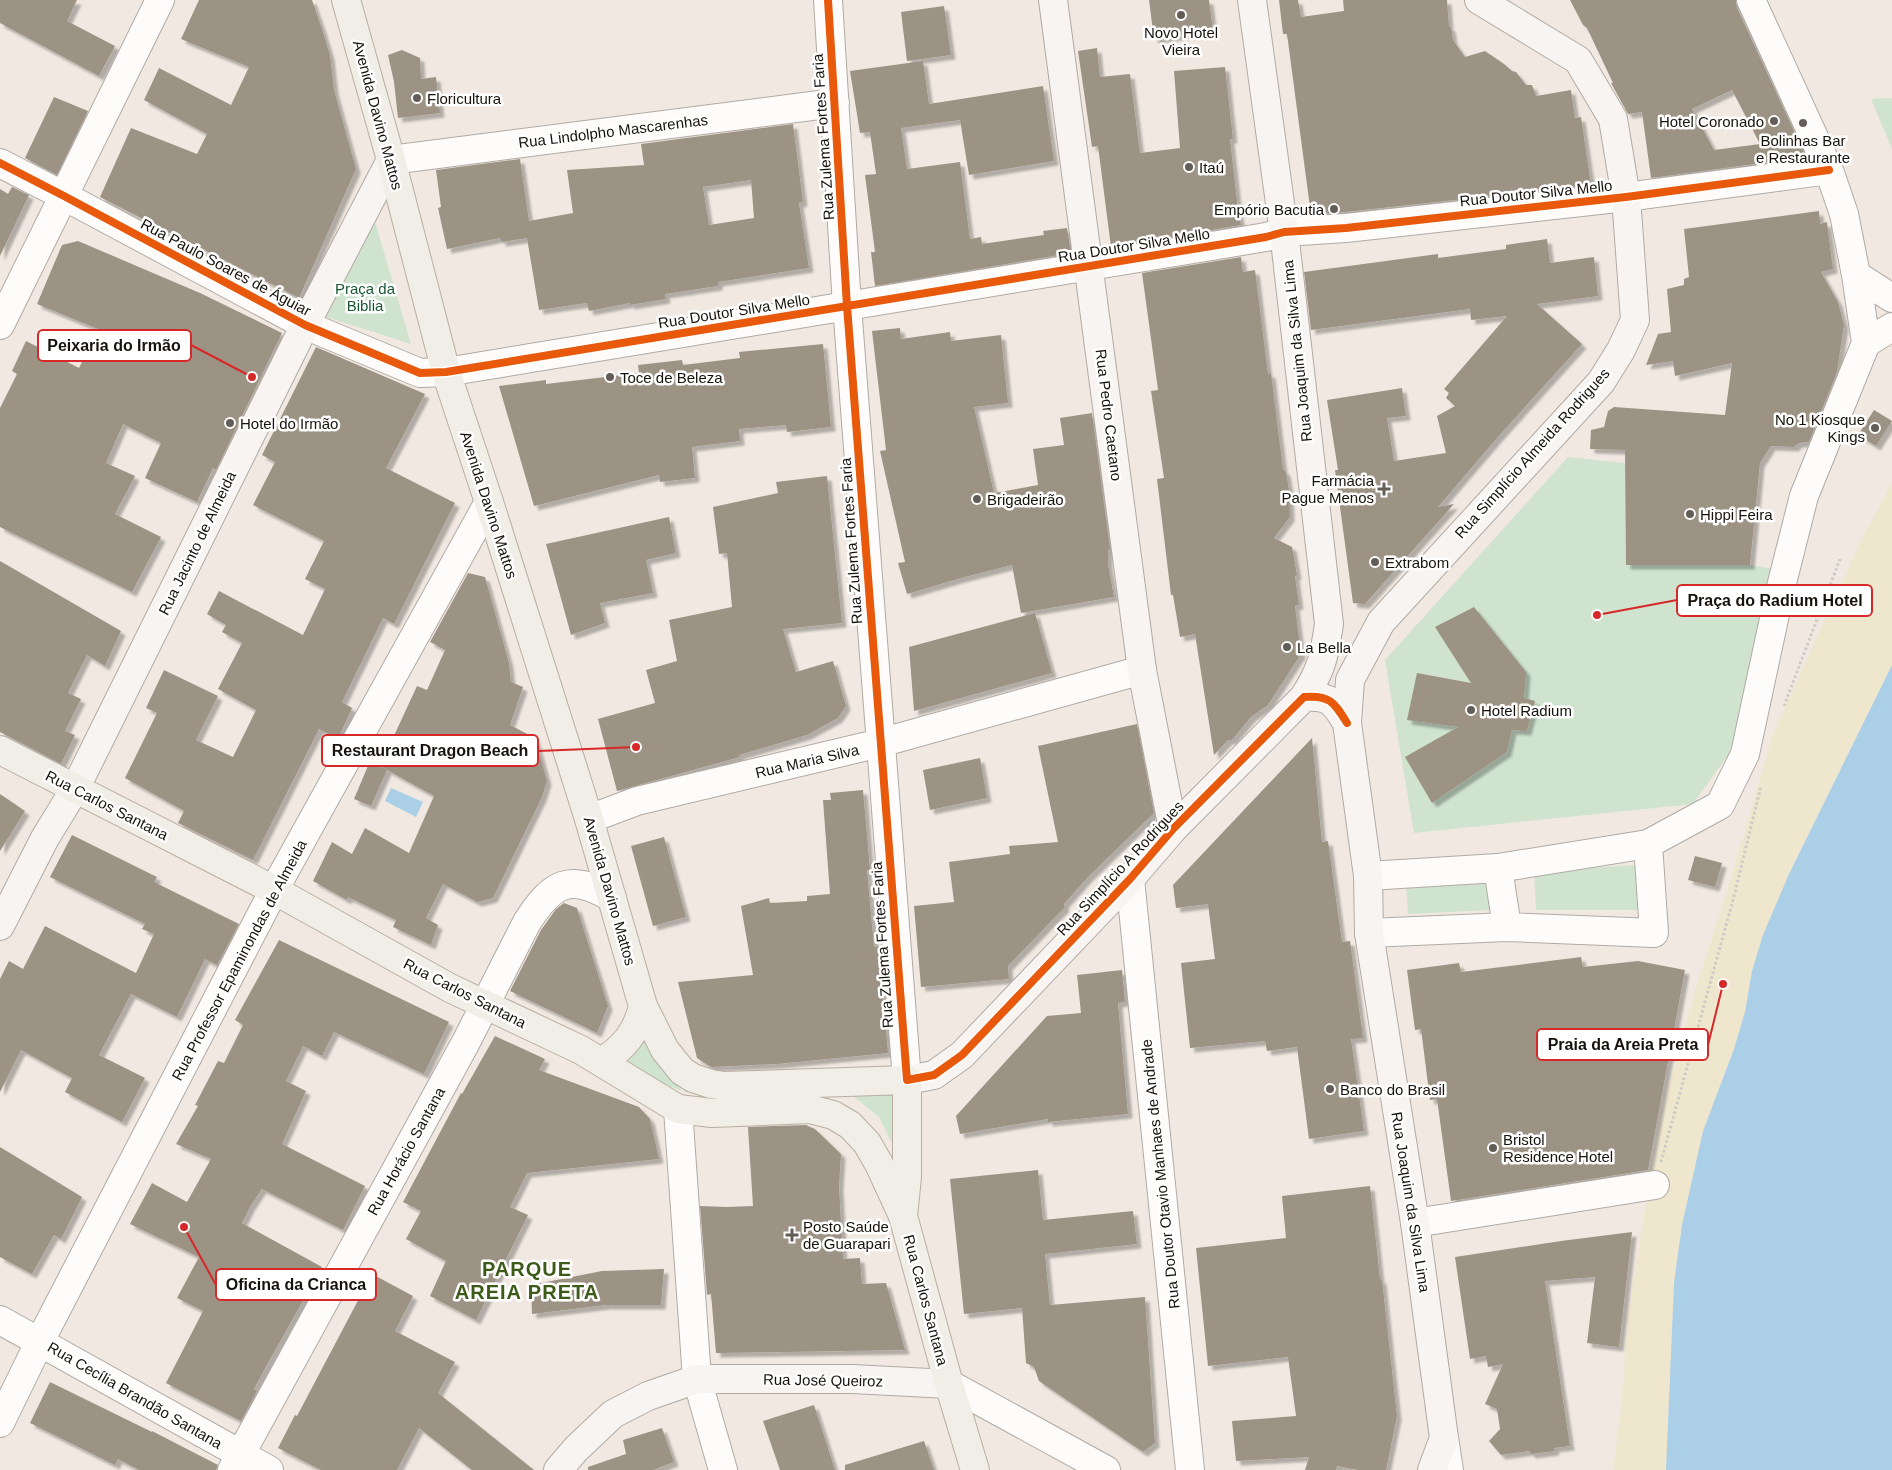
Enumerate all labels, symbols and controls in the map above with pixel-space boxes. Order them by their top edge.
marker: Novo Hotel Vieira [1175,9,1187,21]
place label: Novo Hotel Vieira [1144,24,1218,58]
street label: Avenida Davino Mattos [350,38,406,192]
street label: Rua Zulema Fortes Faria [809,53,837,221]
place label: Floricultura [427,90,502,107]
marker: Floricultura [411,92,423,104]
street label: Rua Lindolpho Mascarenhas [517,111,709,151]
place label: Hotel Coronado [1659,113,1764,130]
marker: Hotel Coronado [1768,115,1780,127]
marker: Bolinhas Bar e Restaurante [1797,117,1809,129]
place label: Bolinhas Bar e Restaurante [1756,132,1850,166]
place label: Itaú [1199,159,1224,176]
marker: Itaú [1183,161,1195,173]
street label: Rua Doutor Silva Mello [1459,177,1613,209]
place label: Empório Bacutia [1214,201,1325,218]
marker: Empório Bacutia [1328,203,1340,215]
street label: Rua Paulo Soares de Águiar [138,215,314,319]
street label: Rua Doutor Silva Mello [1057,225,1211,265]
street label: Rua Joaquim da Silva Lima [1279,259,1315,443]
park label: Praça da Biblia [335,280,396,314]
street label: Rua Doutor Silva Mello [657,291,811,331]
callout: Peixaria do Irmão [38,330,191,361]
text: Peixaria do Irmão [47,337,181,354]
street label: Rua Pedro Caetano [1092,348,1126,482]
street label: Rua Simplício Almeida Rodrigues [1451,365,1613,541]
place label: Toce de Beleza [620,369,723,386]
marker: Toce de Beleza [604,371,616,383]
place label: No 1 Kiosque Kings [1775,411,1865,445]
place label: Hotel do Irmão [240,415,338,432]
marker: Hotel do Irmão [224,417,236,429]
marker: No 1 Kiosque Kings [1869,422,1881,434]
street label: Avenida Davino Mattos [457,429,521,581]
street label: Rua Zulema Fortes Faria [837,457,865,625]
street label: Rua Jacinto de Almeida [155,468,239,618]
place label: Farmácia Pague Menos [1281,472,1375,506]
marker: Farmácia Pague Menos [1378,483,1390,495]
place label: Brigadeirão [987,491,1064,508]
marker: Brigadeirão [971,493,983,505]
place label: Hippi Feira [1700,506,1773,523]
marker: Hippi Feira [1684,508,1696,520]
place label: Extrabom [1385,554,1449,571]
marker: Extrabom [1369,556,1381,568]
callout: Praça do Radium Hotel [1677,585,1872,616]
text: Praça do Radium Hotel [1687,592,1863,609]
place label: La Bella [1297,639,1352,656]
marker: La Bella [1281,641,1293,653]
place label: Hotel Radium [1481,702,1572,719]
marker: Hotel Radium [1465,704,1477,716]
callout: Restaurant Dragon Beach [322,735,538,766]
street label: Rua Maria Silva [754,741,861,781]
text: Restaurant Dragon Beach [332,742,528,759]
street label: Rua Carlos Santana [43,767,172,844]
street label: Rua Simplício A Rodrigues [1053,797,1187,939]
street label: Avenida Davino Mattos [581,815,639,967]
street label: Rua Professor Epaminondas de Almeida [168,836,310,1083]
street label: Rua Zulema Fortes Faria [868,861,896,1029]
street label: Rua Carlos Santana [401,955,530,1032]
callout: Praia da Areia Preta [1537,1029,1708,1060]
text: Praia da Areia Preta [1548,1036,1698,1053]
street label: Rua Doutor Otavio Manhaes de Andrade [1137,1038,1183,1310]
place label: Banco do Brasil [1340,1081,1445,1098]
marker: Banco do Brasil [1324,1083,1336,1095]
street label: Rua Horácio Santana [364,1084,449,1218]
street label: Rua Joaquim da Silva Lima [1388,1110,1434,1294]
place label: Bristol Residence Hotel [1503,1131,1613,1165]
marker: Bristol Residence Hotel [1487,1142,1499,1154]
place label: Posto Saúde de Guarapari [803,1218,891,1252]
marker: Posto Saúde de Guarapari [785,1228,799,1242]
street label: Rua Carlos Santana [900,1233,952,1368]
district label: PARQUE AREIA PRETA [455,1258,599,1303]
callout: Oficina da Crianca [216,1269,376,1300]
text: Oficina da Crianca [226,1276,366,1293]
street label: Rua Cecília Brandão Santana [45,1338,226,1452]
street label: Rua José Queiroz [763,1370,883,1390]

